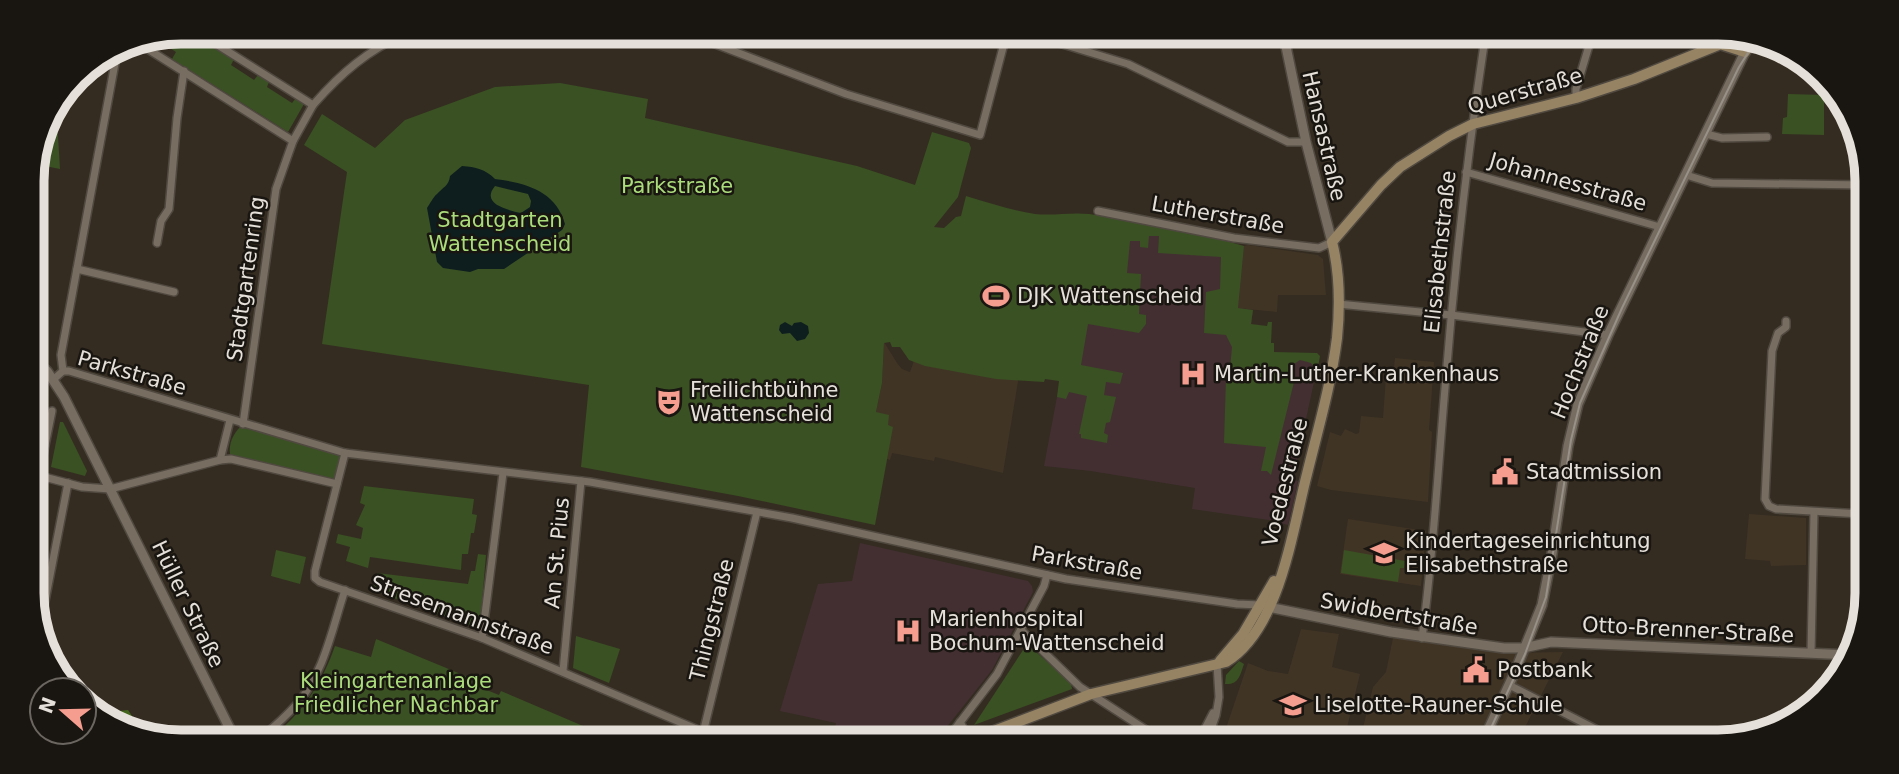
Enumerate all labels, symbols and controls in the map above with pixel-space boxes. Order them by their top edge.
street label: Querstraße [1465,63,1585,119]
street label: Hansastraße [1297,69,1351,203]
street label: Johannesstraße [1485,148,1649,216]
street label: Elisabethstraße [1420,170,1460,334]
park label: Parkstraße [621,174,733,198]
street label: Lutherstraße [1150,191,1286,239]
street label: Stadtgartenring [223,195,269,363]
park label: Stadtgarten Wattenscheid [429,208,571,256]
sports icon: DJK Wattenscheid [981,281,1011,311]
place label: DJK Wattenscheid [1017,284,1203,308]
street label: Hochstraße [1546,302,1614,422]
street label: Parkstraße [75,346,189,400]
hospital icon: Martin-Luther-Krankenhaus [1178,359,1208,389]
place label: Martin-Luther-Krankenhaus [1214,362,1499,386]
place label: Freilichtbühne Wattenscheid [690,378,838,426]
theatre icon: Freilichtbühne Wattenscheid [654,387,684,417]
street label: Voedestraße [1257,415,1313,549]
public building icon: Stadtmission [1490,457,1520,487]
place label: Stadtmission [1526,460,1662,484]
street label: An St. Pius [540,496,574,610]
place label: Kindertageseinrichtung Elisabethstraße [1405,529,1651,577]
street label: Hüller Straße [147,537,229,671]
school or university icon: Kindertageseinrichtung Elisabethstraße [1369,538,1399,568]
street label: Parkstraße [1030,541,1144,585]
street label: Thingstraße [685,556,739,685]
street label: Stresemannstraße [367,571,557,659]
street label: Swidbertstraße [1318,588,1480,640]
place label: Marienhospital Bochum-Wattenscheid [929,607,1164,655]
street label: Otto-Brenner-Straße [1581,612,1795,648]
hospital icon: Marienhospital Bochum-Wattenscheid [893,616,923,646]
public building icon: Postbank [1461,655,1491,685]
place label: Postbank [1497,658,1593,682]
park label: Kleingartenanlage Friedlicher Nachbar [294,669,499,717]
north arrow [28,676,98,746]
school or university icon: Liselotte-Rauner-Schule [1278,690,1308,720]
place label: Liselotte-Rauner-Schule [1314,693,1563,717]
text: N [34,694,60,716]

